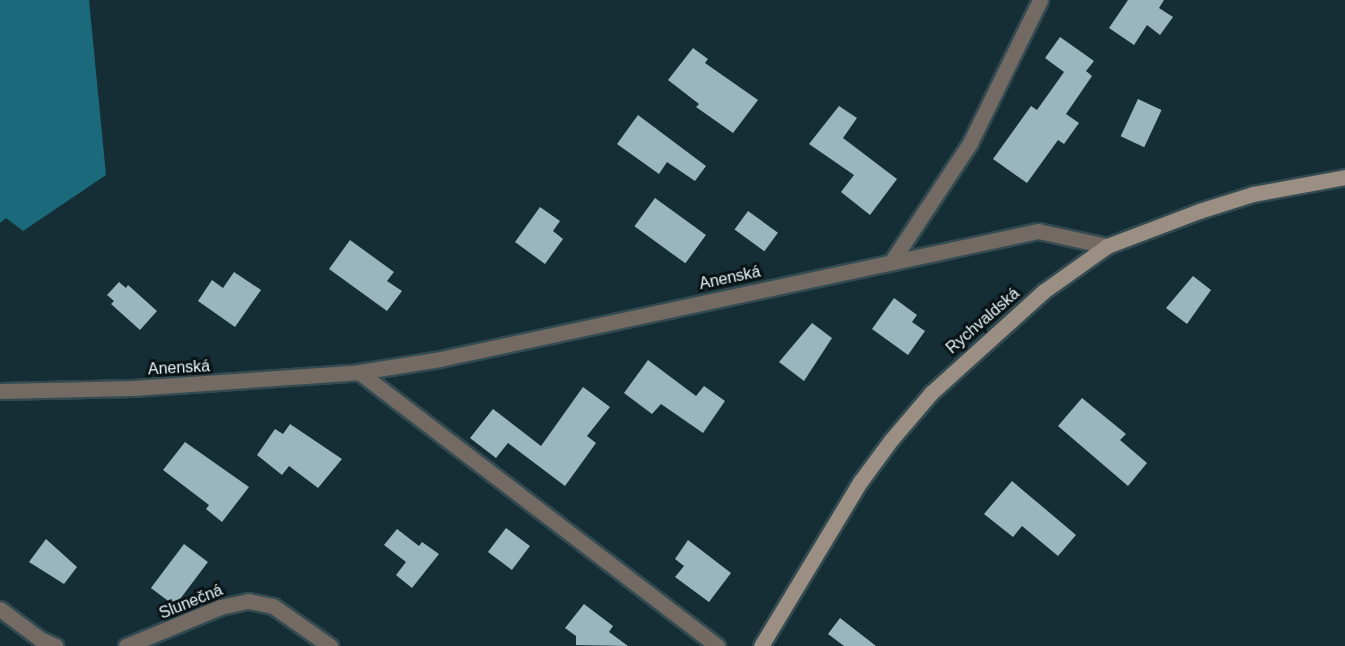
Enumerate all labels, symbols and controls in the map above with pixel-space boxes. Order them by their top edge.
street label: Anenská [698,262,762,294]
street label: Rychvaldská [942,284,1024,358]
street label: Anenská [147,357,211,379]
street label: Slunečná [156,581,226,623]

